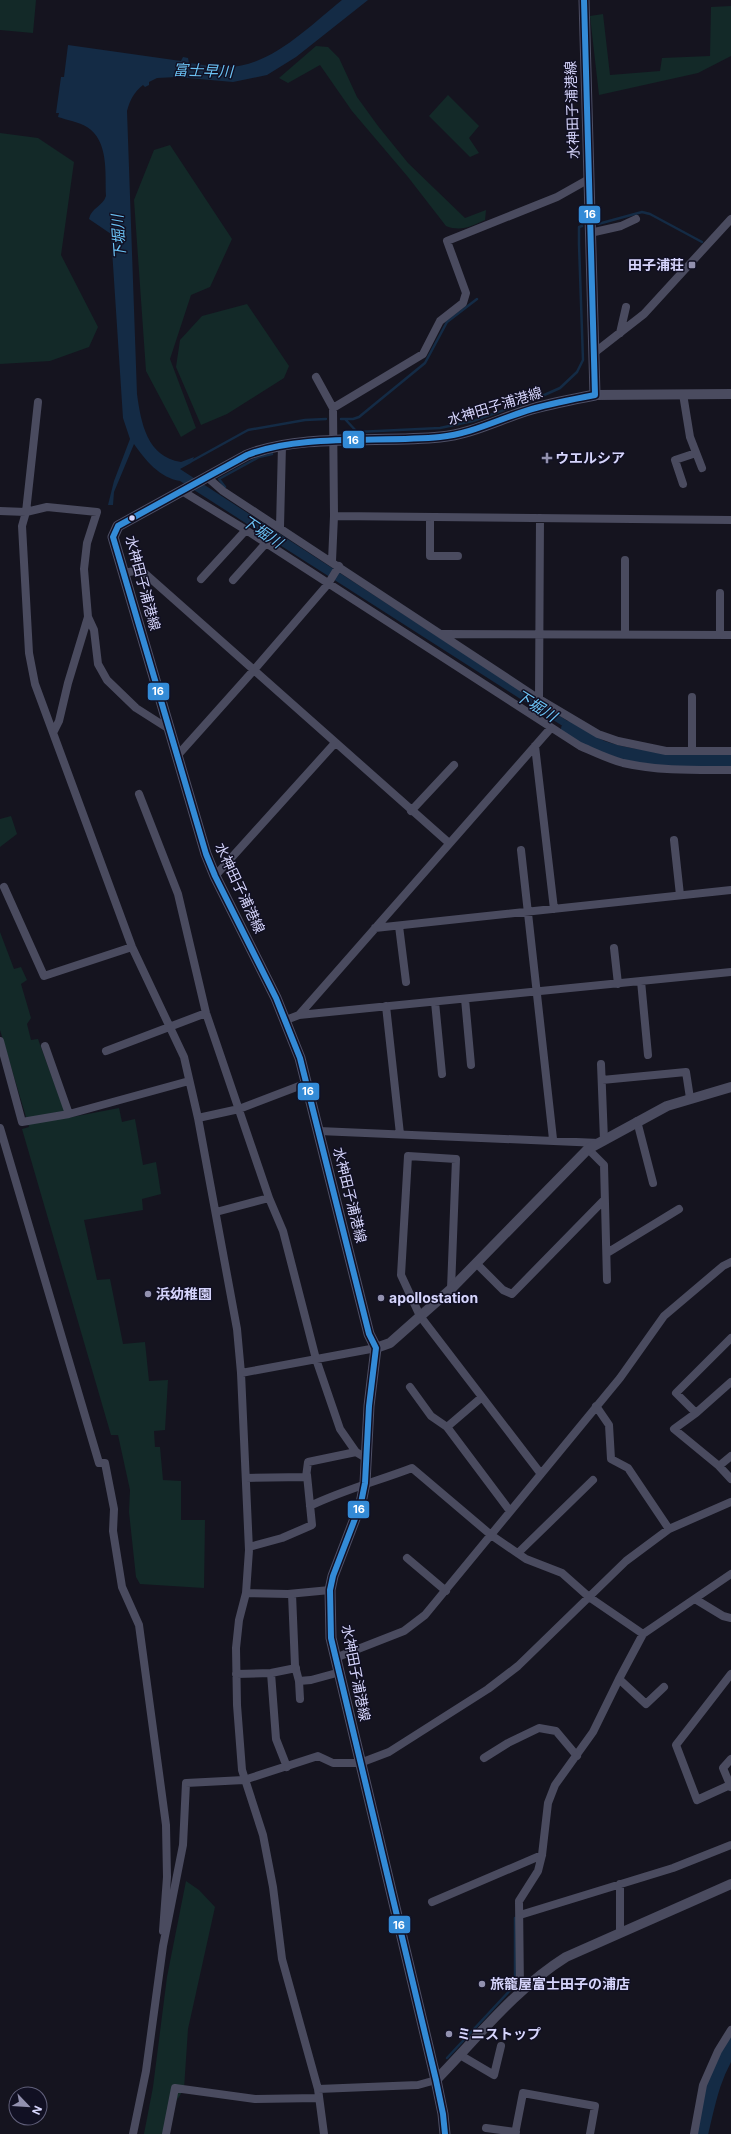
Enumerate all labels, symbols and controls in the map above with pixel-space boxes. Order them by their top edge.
water label: 富士早川 [173,60,235,81]
street label: 水神田子浦港線 [561,61,582,159]
line badge: 16 [578,205,601,224]
text: 16 [584,207,596,221]
water label: 下堀川 [107,212,130,260]
place label: 田子浦荘 [628,256,684,273]
marker: 田子浦荘 [687,260,697,270]
street label: 水神田子浦港線 [446,383,544,428]
line badge: 16 [342,430,365,449]
text: 16 [347,433,359,447]
place label: ウエルシア [555,449,625,466]
marker: ウエルシア [542,453,552,463]
water label: 下堀川 [238,511,288,553]
unlabelled marker [127,513,137,523]
street label: 水神田子浦港線 [123,533,164,632]
line badge: 16 [147,682,170,701]
text: 16 [152,684,164,698]
water label: 下堀川 [512,686,562,727]
street label: 水神田子浦港線 [212,840,269,936]
line badge: 16 [297,1082,320,1101]
text: 16 [302,1084,314,1098]
street label: 水神田子浦港線 [330,1145,371,1244]
place label: 浜幼稚園 [156,1285,212,1302]
marker: 浜幼稚園 [143,1289,153,1299]
place label: apollostation [389,1289,478,1306]
marker: apollostation [376,1293,386,1303]
line badge: 16 [347,1500,370,1519]
text: 16 [353,1502,365,1516]
street label: 水神田子浦港線 [339,1623,374,1723]
line badge: 16 [388,1915,411,1934]
text: 16 [393,1918,405,1932]
place label: 旅籠屋富士田子の浦店 [490,1975,630,1992]
marker: 旅籠屋富士田子の浦店 [477,1979,487,1989]
place label: ミニストップ [457,2025,541,2042]
marker: ミニストップ [444,2029,454,2039]
north arrow [8,2086,48,2126]
text: N [29,2103,45,2117]

